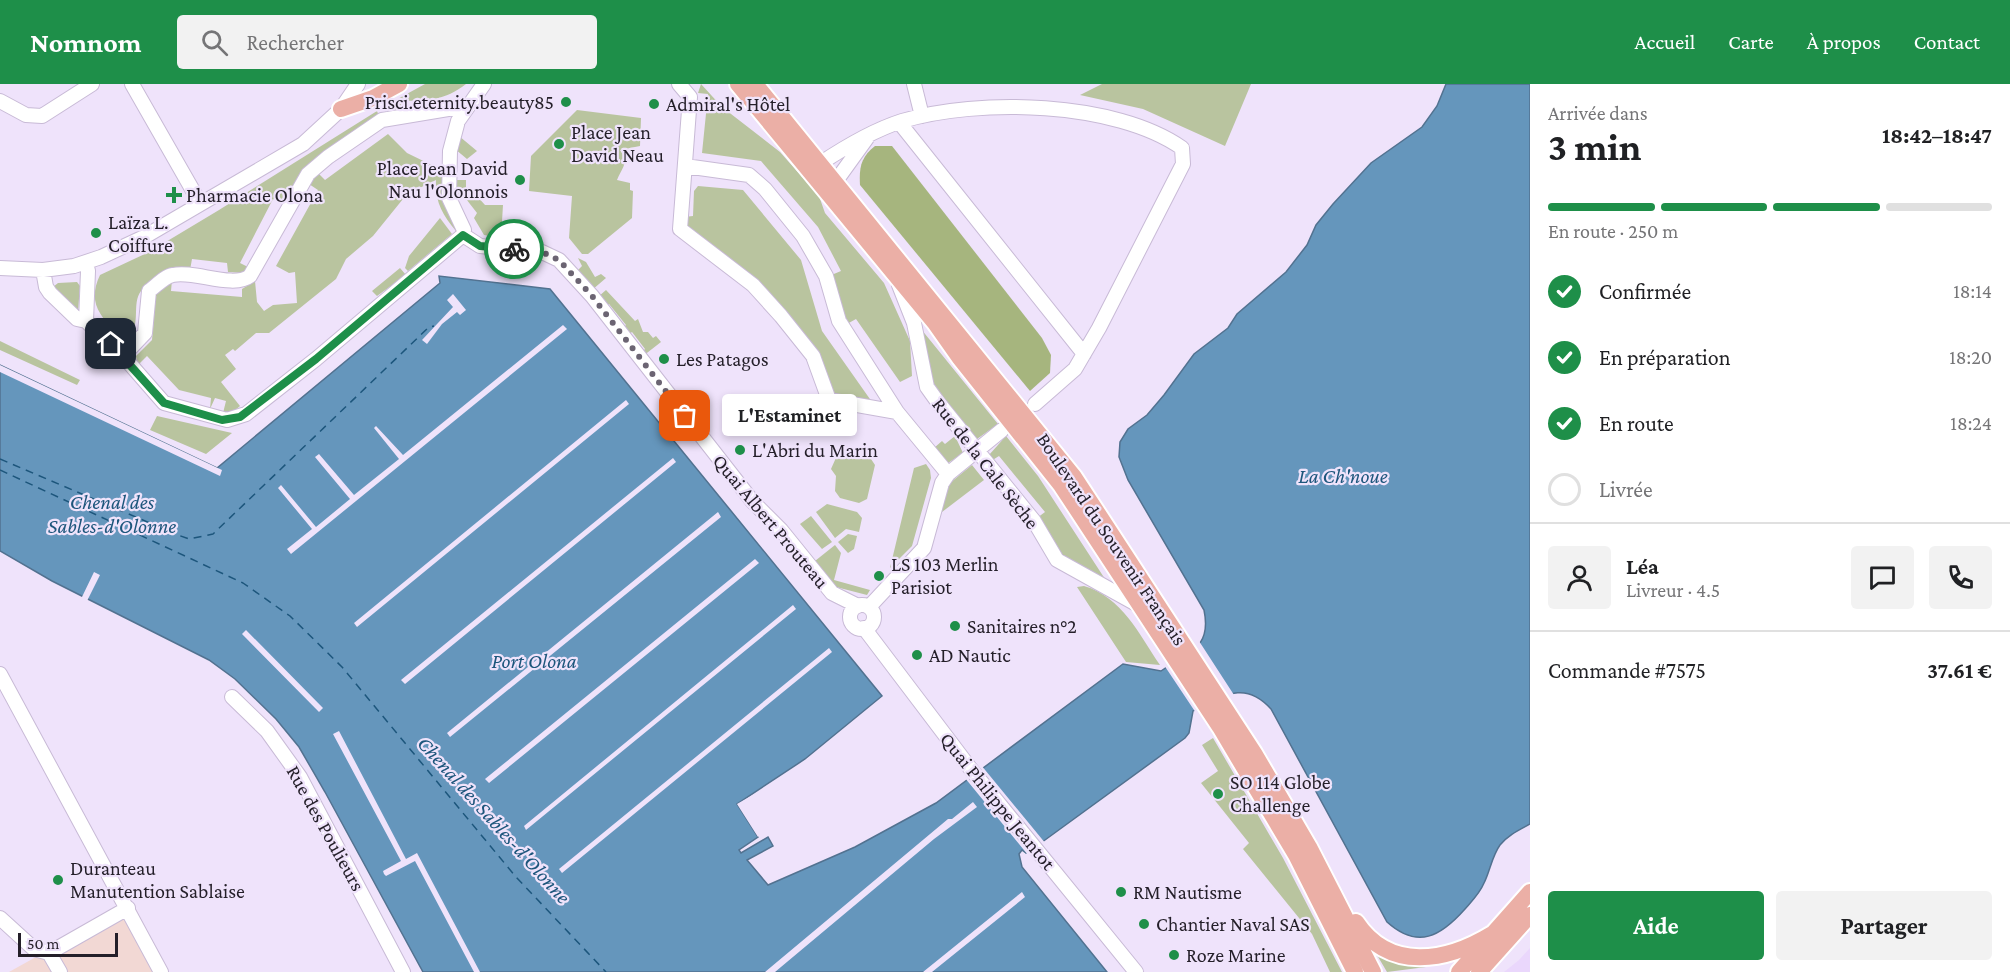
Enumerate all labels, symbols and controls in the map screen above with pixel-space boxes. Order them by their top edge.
search box [177,15,597,69]
icon: search [198,26,231,59]
text: Nomnom [30,27,141,58]
text: Rechercher [246,30,344,55]
text: Accueil [1635,30,1695,54]
text: Carte [1728,30,1774,54]
text: À propos [1807,30,1881,54]
text: Contact [1914,30,1980,54]
place label: Prisci.eternity.beauty85 [365,91,554,114]
place label: Admiral's Hôtel [666,93,790,115]
marker: Prisci.eternity.beauty85 [559,95,573,109]
marker: Admiral's Hôtel [647,97,661,111]
text: Arrivée dans [1548,102,1648,124]
place label: Place Jean David Neau [571,121,664,166]
text: 18:42–18:47 [1882,123,1992,148]
text: 3 min [1548,125,1641,168]
marker: Place Jean David Neau [552,137,566,151]
place label: Place Jean David Nau l'Olonnois [377,157,508,202]
marker: Place Jean David Nau l'Olonnois [513,173,527,187]
place label: Pharmacie Olona [186,184,323,206]
marker: Pharmacie Olona [167,188,181,202]
place label: Laïza L. Coiffure [108,211,173,256]
courier [484,219,544,279]
text: En route · 250 m [1548,220,1678,242]
marker: Laïza L. Coiffure [89,226,103,240]
icon: bike [498,233,531,266]
icon: check [1548,275,1581,308]
text: Confirmée [1599,279,1691,304]
text: 18:14 [1953,280,1992,302]
pin [85,318,136,369]
icon: home [94,327,127,360]
icon: check [1548,341,1581,374]
text: En préparation [1599,345,1731,370]
text: 18:20 [1949,346,1992,368]
place label: Les Patagos [676,348,769,371]
marker: Les Patagos [657,352,671,366]
pin [659,390,710,441]
street label: Rue de la Cale Sèche [928,393,1044,533]
callout: L'Estaminet [721,395,856,437]
icon: bag [668,399,701,432]
text: L'Estaminet [738,404,841,426]
icon: check [1548,407,1581,440]
text: En route [1599,411,1674,436]
text: 18:24 [1950,412,1992,434]
street label: Boulevard du Souvenir Français [1032,429,1191,650]
place label: L'Abri du Marin [752,439,878,461]
marker: L'Abri du Marin [733,443,747,457]
street label: Quai Albert Prouteau [709,450,834,593]
water label: La Ch'noue [1298,464,1388,488]
text: Livrée [1599,477,1653,502]
water label: Chenal des Sables-d'Olonne [48,490,176,538]
button: person [1548,546,1611,609]
button: chat [1851,546,1914,609]
button: phone [1929,546,1992,609]
place label: LS 103 Merlin Parisiot [891,553,999,598]
text: Léa [1626,554,1659,579]
marker: LS 103 Merlin Parisiot [872,569,886,583]
text: Livreur · 4.5 [1626,579,1720,601]
place label: Sanitaires n°2 [967,615,1077,637]
marker: Sanitaires n°2 [948,619,962,633]
place label: AD Nautic [929,644,1011,666]
marker: AD Nautic [910,648,924,662]
water label: Port Olona [491,649,577,673]
text: Commande #7575 [1548,658,1706,683]
text: 37.61 € [1927,658,1992,683]
street label: Quai Philippe Jeantot [935,728,1060,875]
water label: Chenal des Sables-d'Olonne [413,731,575,909]
street label: Rue des Poulieurs [282,762,370,895]
place label: SO 114 Globe Challenge [1230,771,1331,817]
marker: SO 114 Globe Challenge [1211,787,1225,801]
place label: Duranteau Manutention Sablaise [70,857,245,902]
marker: Duranteau Manutention Sablaise [51,873,65,887]
place label: RM Nautisme [1133,881,1242,903]
marker: RM Nautisme [1114,885,1128,899]
button: Aide [1548,891,1764,960]
button: Partager [1776,891,1992,960]
place label: Chantier Naval SAS [1156,913,1310,935]
marker: Chantier Naval SAS [1137,917,1151,931]
scale bar [18,930,118,958]
text: 50 m [27,935,59,952]
place label: Roze Marine [1186,944,1286,966]
marker: Roze Marine [1167,948,1181,962]

